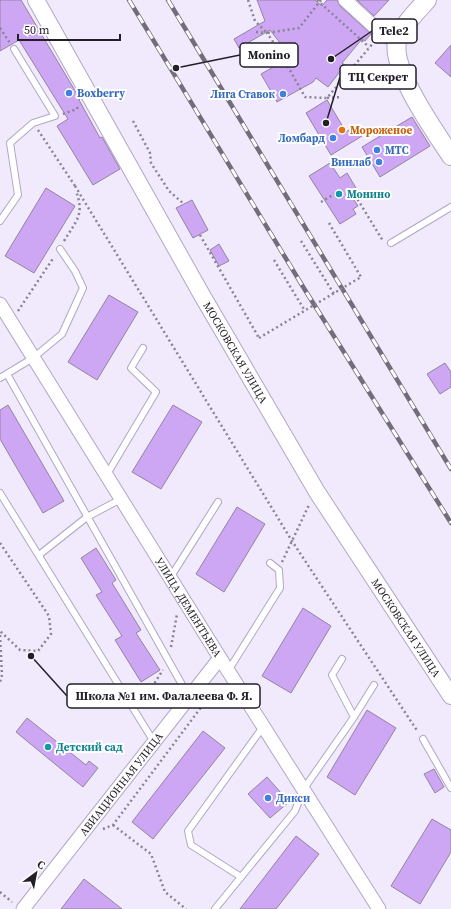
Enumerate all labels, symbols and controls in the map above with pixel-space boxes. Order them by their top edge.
scale bar [18,16,120,42]
callout: Tele2 [372,19,417,43]
text: 50 m [24,22,50,38]
text: Tele2 [379,23,409,39]
callout: Monino [240,43,298,67]
text: Monino [248,47,290,63]
callout: ТЦ Секрет [340,65,416,89]
text: ТЦ Секрет [348,69,408,85]
place label: Boxberry [77,86,125,101]
place label: Лига Ставок [210,87,276,102]
marker: Boxberry [64,88,74,98]
marker: Лига Ставок [278,89,288,99]
place label: Мороженое [350,123,412,138]
marker: Мороженое [337,125,347,135]
place label: Ломбард [278,131,325,146]
marker: Ломбард [328,133,338,143]
place label: МТС [385,143,409,158]
marker: МТС [372,145,382,155]
place label: Винлаб [331,155,371,170]
marker: Винлаб [374,157,384,167]
place label: Монино [347,187,390,202]
marker: Монино [334,189,344,199]
street label: МОСКОВСКАЯ УЛИЦА [200,299,271,407]
street label: УЛИЦА ДЕМЕНТЬЕВА [152,555,225,660]
street label: МОСКОВСКАЯ УЛИЦА [368,575,444,681]
callout: Школа №1 им. Фалалеева Ф. Я. [67,684,260,708]
text: Школа №1 им. Фалалеева Ф. Я. [75,688,253,704]
street label: АВИАЦИОННАЯ УЛИЦА [76,729,167,839]
place label: Детский сад [56,740,123,755]
marker: Детский сад [43,742,53,752]
place label: Дикси [276,791,310,806]
marker: Дикси [263,793,273,803]
north arrow [16,853,56,893]
text: С [34,857,48,873]

